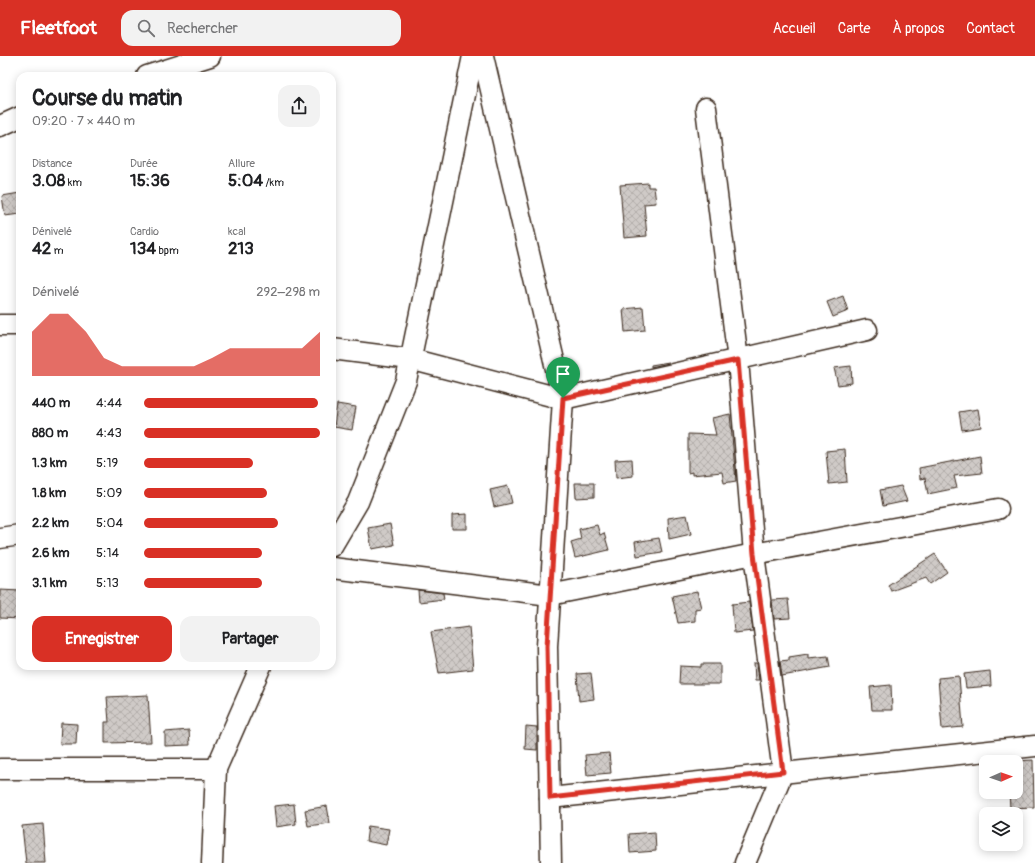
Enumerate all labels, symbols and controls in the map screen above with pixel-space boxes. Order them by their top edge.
search box [121,10,401,46]
text: Fleetfoot [20,16,97,40]
icon: search [135,17,157,39]
text: Rechercher [167,19,238,38]
text: Accueil [773,20,816,37]
text: Carte [838,20,870,37]
text: À propos [892,20,944,37]
text: Contact [966,20,1015,37]
text: Course du matin [32,84,183,112]
button: share [278,85,320,127]
text: 09:20 · 7 × 440 m [32,113,135,129]
text: Distance [32,157,72,170]
text: Durée [130,157,157,170]
text: Allure [228,157,255,170]
text: 3.08 [32,170,65,191]
text: 15:36 [130,170,170,191]
text: 5:04 [228,170,263,191]
text: km [65,176,82,189]
text: /km [263,176,284,189]
text: Dénivelé [32,225,72,238]
text: Cardio [130,225,159,238]
text: kcal [228,225,246,238]
text: 42 [32,238,51,259]
text: 134 [130,238,156,259]
text: 213 [228,238,254,259]
text: m [51,244,64,257]
text: bpm [156,244,179,257]
text: Dénivelé [32,284,79,300]
text: 292–298 m [256,284,320,300]
pin [546,357,580,398]
icon: arrive [552,363,574,385]
text: 440 m [32,395,70,411]
text: 4:44 [96,395,122,411]
text: 880 m [32,425,68,441]
text: 4:43 [96,425,122,441]
text: 1.3 km [32,455,67,471]
text: 5:19 [96,455,118,471]
text: 1.8 km [32,485,66,501]
text: 5:09 [96,485,122,501]
text: 2.2 km [32,515,69,531]
text: 5:04 [96,515,123,531]
text: 2.6 km [32,545,69,561]
text: 5:14 [96,545,119,561]
text: 3.1 km [32,575,67,591]
text: 5:13 [96,575,119,591]
button: Enregistrer [32,616,172,662]
button: Partager [180,616,320,662]
north arrow [979,755,1023,799]
map controls [979,755,1023,851]
button: layers [979,807,1023,851]

